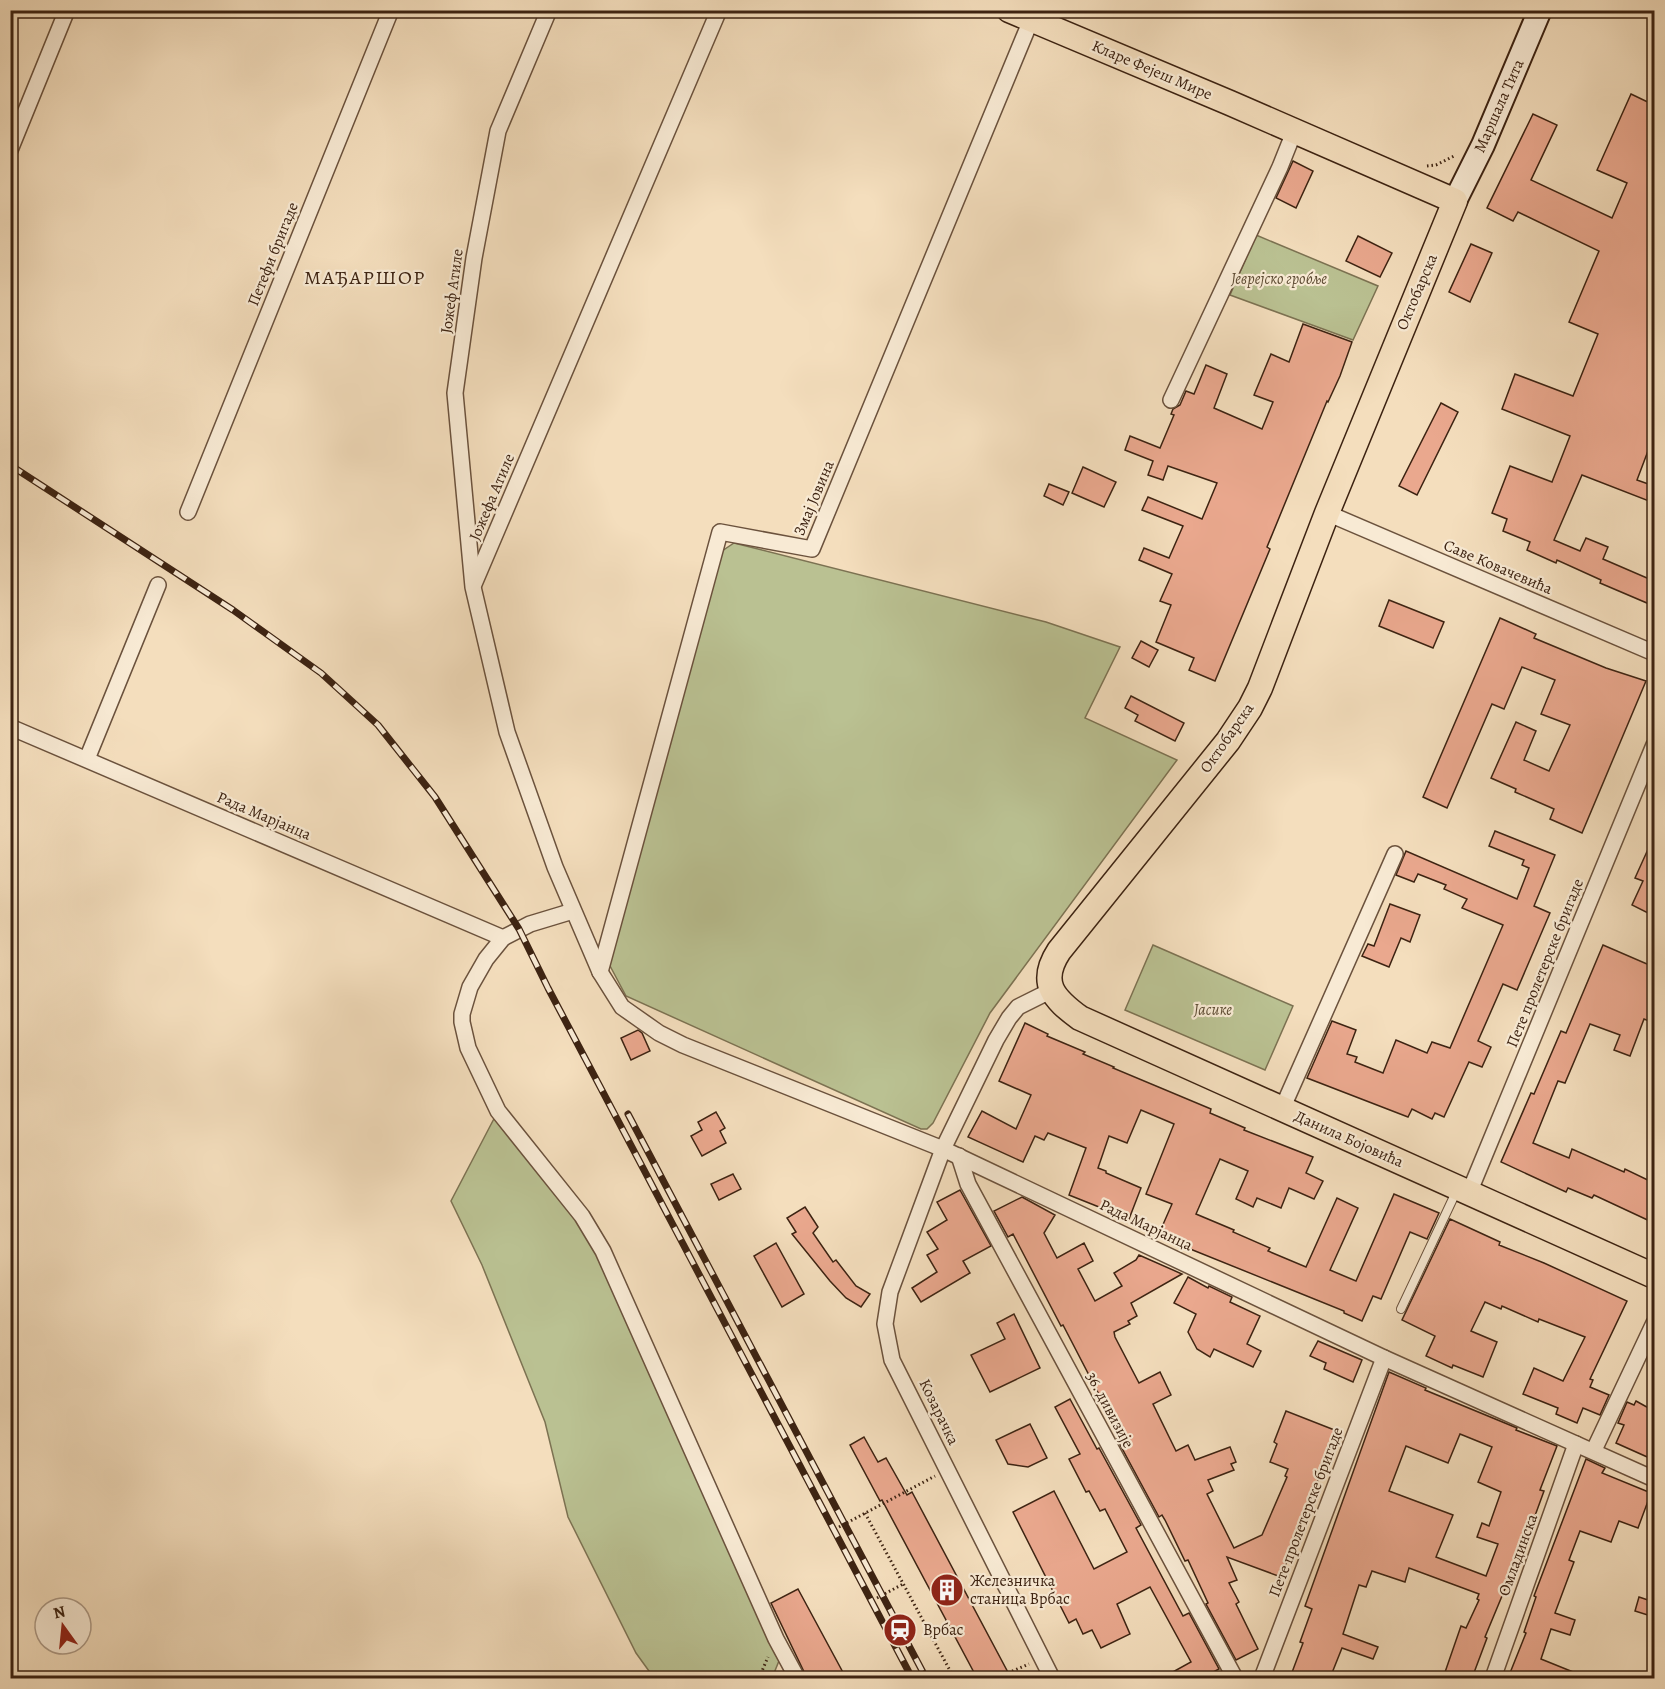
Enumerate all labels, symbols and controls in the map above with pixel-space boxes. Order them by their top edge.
street label: Кларе Фејеш Мире [1088,35,1216,105]
street label: Маршала Тита [1469,55,1530,156]
street label: Петефи бригаде [242,199,304,309]
street label: Јожеф Атиле [435,247,469,335]
street label: Октобарска [1391,250,1443,334]
district label: МАЂАРШОР [304,264,426,291]
park label: Јеврејско гробље [1230,268,1327,290]
street label: Јожефа Атиле [464,450,520,544]
street label: Змај Јовина [788,456,840,539]
street label: Саве Ковачевића [1440,534,1556,600]
street label: Октобарска [1195,698,1260,778]
street label: Рада Марјанца [213,786,315,846]
street label: Пете пролетерске бригаде [1501,875,1589,1051]
park label: Јасике [1193,999,1232,1021]
street label: Данила Бојовића [1291,1105,1408,1173]
street label: Рада Марјанца [1096,1194,1197,1256]
street label: 36. дивизије [1081,1368,1139,1452]
street label: Козарачка [914,1375,965,1449]
street label: Пете пролетерске бригаде [1263,1424,1349,1600]
street label: Омладинска [1493,1510,1543,1599]
place label: Железничка станица Врбас [970,1570,1070,1610]
building icon: Железничка станица Врбас [929,1572,965,1608]
north arrow [33,1596,93,1656]
text: N [51,1600,68,1625]
station icon: Врбас [882,1612,918,1648]
place label: Врбас [923,1619,964,1641]

